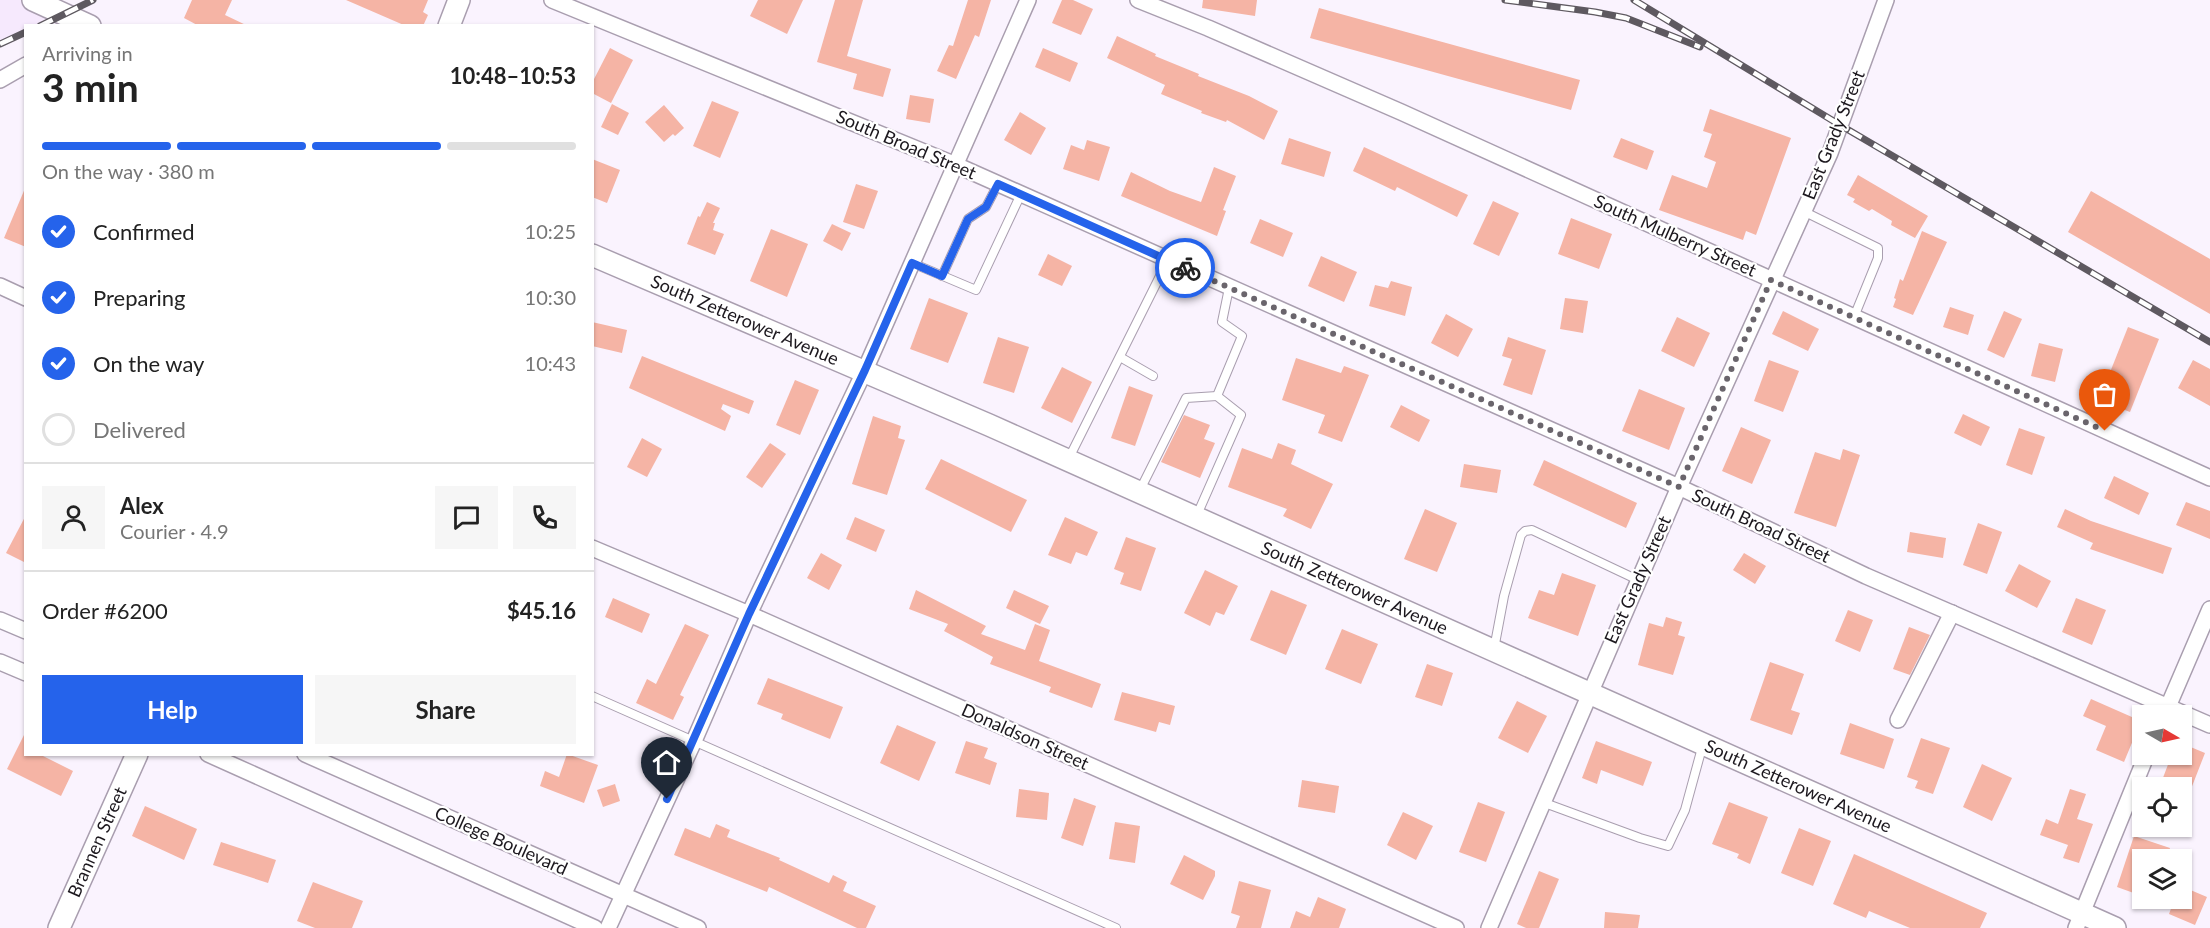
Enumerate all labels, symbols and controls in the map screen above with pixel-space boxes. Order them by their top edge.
text: Arriving in [42,41,133,65]
text: 10:48–10:53 [450,62,576,89]
text: 3 min [42,64,139,110]
street label: East Grady Street [1797,66,1869,202]
street label: South Broad Street [833,105,980,184]
text: On the way · 380 m [42,159,215,183]
street label: South Mulberry Street [1591,189,1761,281]
icon: check [42,215,75,248]
text: Confirmed [93,218,195,245]
text: 10:25 [525,219,576,243]
courier [1155,238,1215,298]
icon: bike [1169,252,1202,285]
street label: South Zetterower Avenue [648,269,842,369]
icon: check [42,281,75,314]
text: Preparing [93,284,185,311]
text: 10:30 [525,285,576,309]
icon: check [42,347,75,380]
text: On the way [93,350,204,377]
text: 10:43 [525,351,576,375]
pin [2079,369,2130,431]
icon: bag [2088,378,2121,411]
text: Delivered [93,416,186,443]
street label: South Broad Street [1689,483,1834,567]
button: person [42,486,105,549]
button: chat [435,486,498,549]
button: phone [513,486,576,549]
text: Alex [120,492,164,519]
street label: East Grady Street [1599,512,1675,647]
text: Courier · 4.9 [120,519,229,543]
street label: South Zetterower Avenue [1258,536,1452,639]
text: Order #6200 [42,597,168,624]
text: $45.16 [507,597,576,624]
button: Help [42,675,303,744]
button: Share [315,675,576,744]
street label: Donaldson Street [958,698,1093,774]
north arrow [2132,705,2192,765]
map controls [2132,705,2192,909]
street label: South Zetterower Avenue [1702,734,1895,837]
pin [641,737,692,799]
icon: home [650,746,683,779]
button: locate [2132,777,2192,837]
street label: Brannen Street [62,783,131,900]
street label: College Boulevard [432,801,571,879]
button: layers [2132,849,2192,909]

